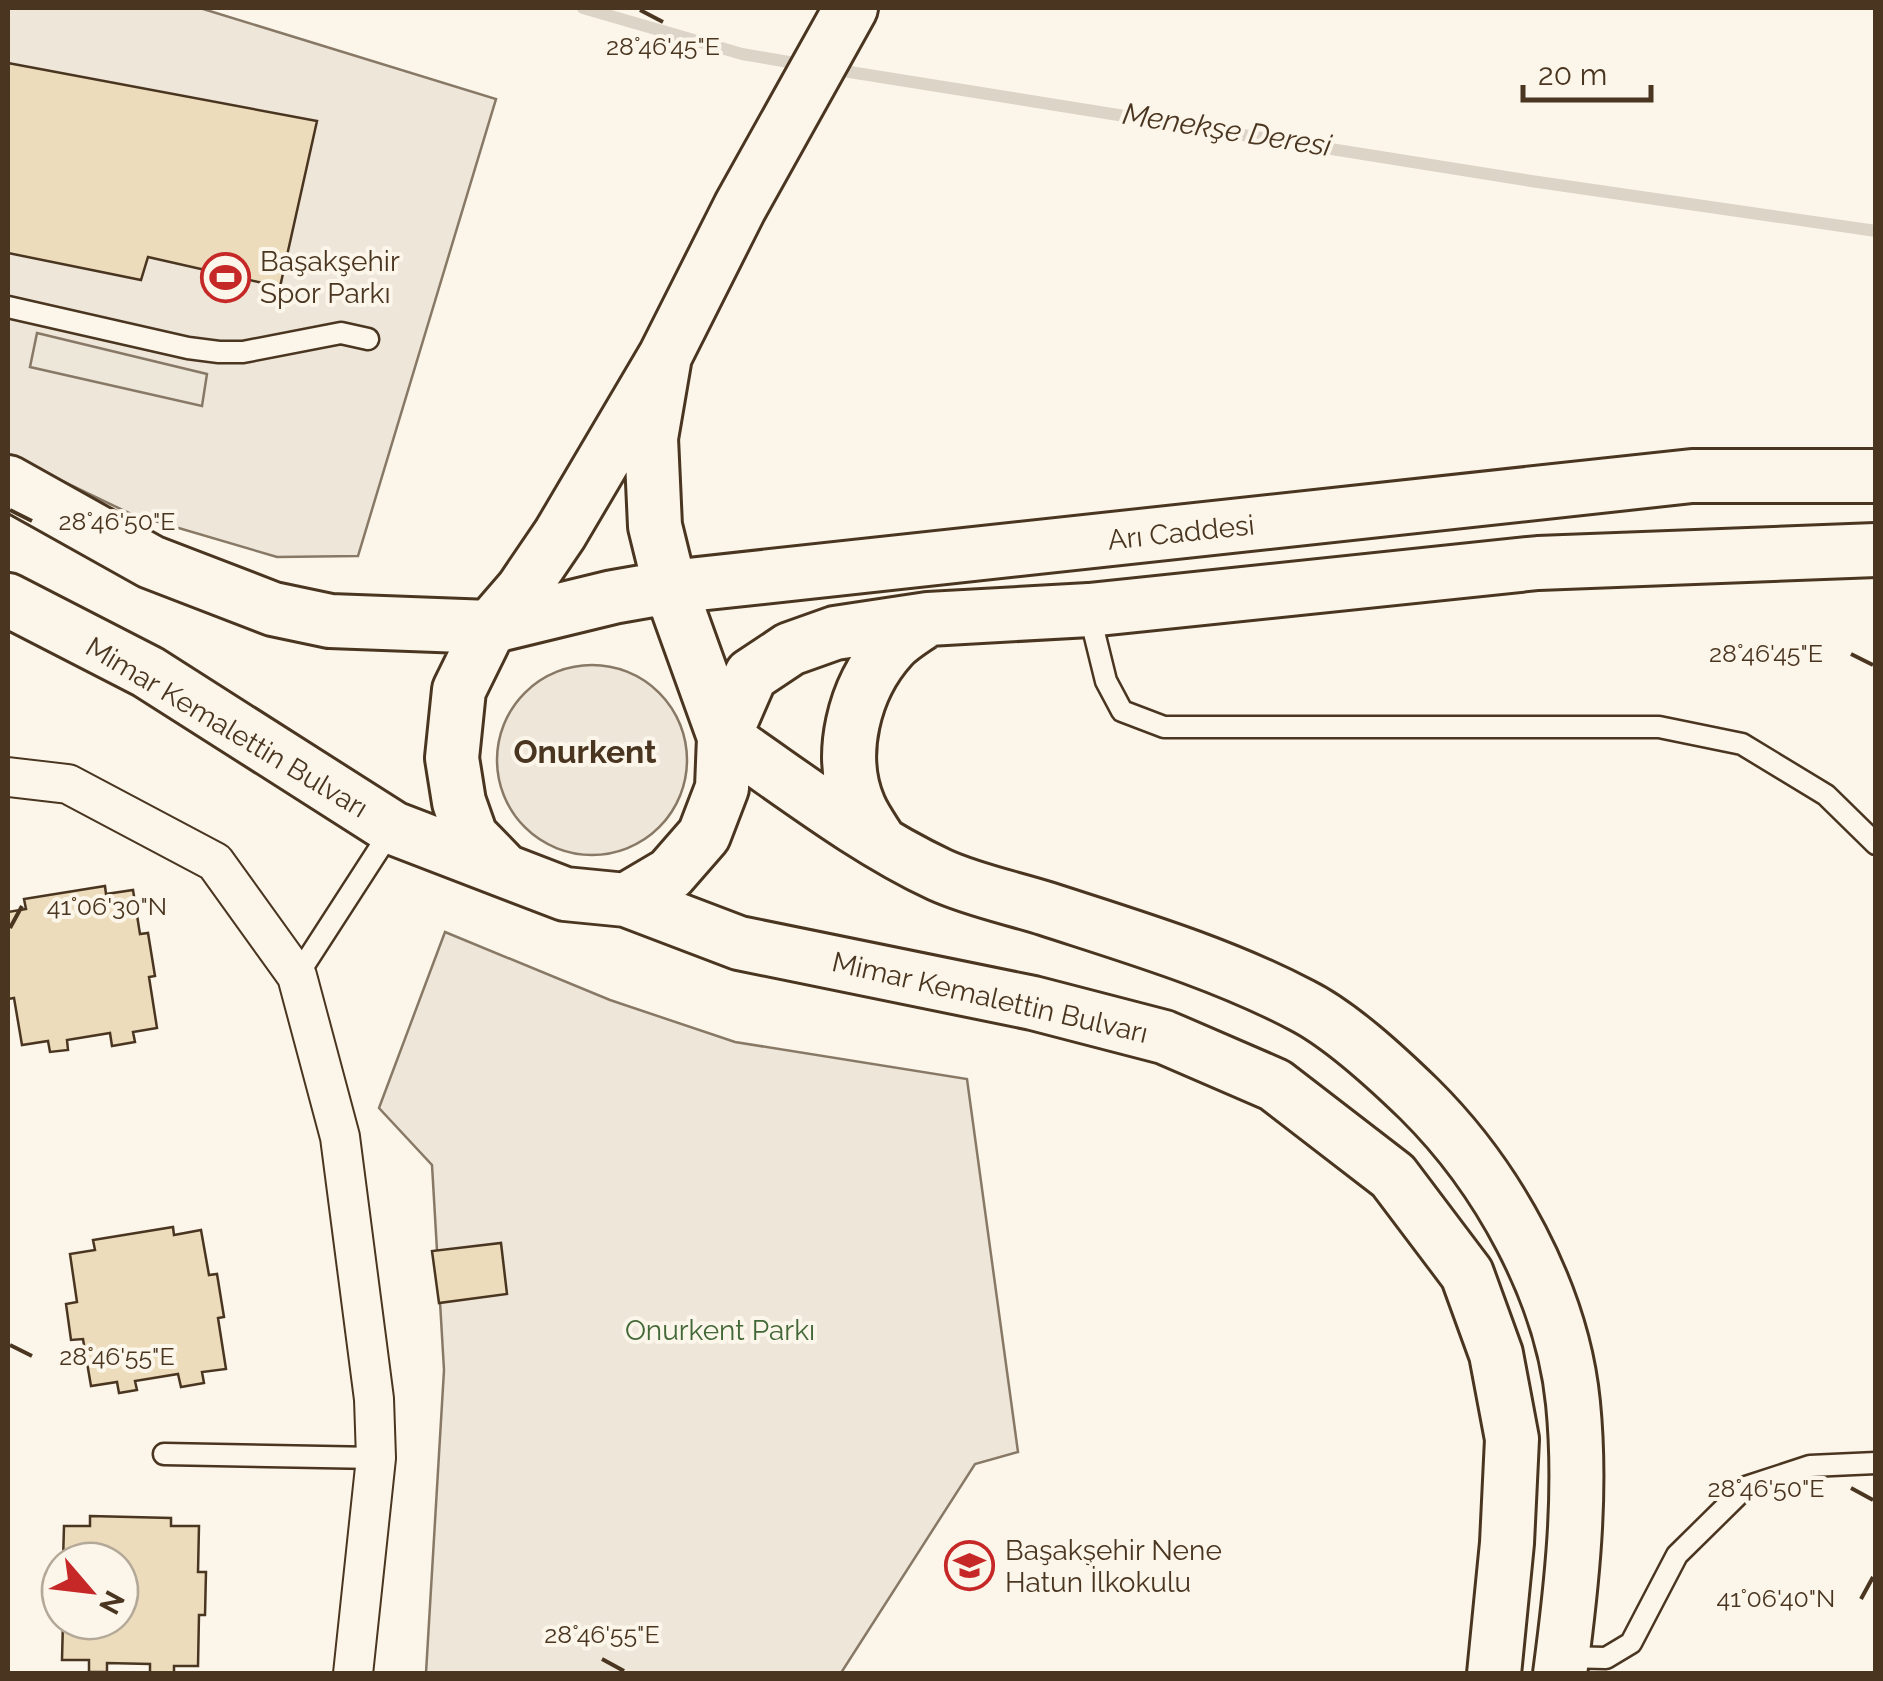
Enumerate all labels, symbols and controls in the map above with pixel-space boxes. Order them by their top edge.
text: 28°46'45"E [606,31,720,61]
scale bar [1523,40,1650,102]
text: 20 m [1538,57,1607,92]
water label: Menekşe Deresi [1120,96,1334,163]
place label: Başakşehir Spor Parkı [260,245,400,310]
sports icon: Başakşehir Spor Parkı [199,251,251,303]
text: 28°46'50"E [59,506,175,536]
street label: Arı Caddesi [1106,508,1256,557]
street label: Mimar Kemalettin Bulvarı [80,630,374,825]
text: 28°46'45"E [1709,638,1823,668]
district label: Onurkent [513,733,657,770]
text: 41°06'30"N [47,891,167,921]
street label: Mimar Kemalettin Bulvarı [829,945,1151,1050]
park label: Onurkent Parkı [625,1314,815,1347]
text: 28°46'55"E [59,1341,175,1371]
text: 28°46'50"E [1708,1473,1824,1503]
place label: Başakşehir Nene Hatun İlkokulu [1005,1534,1222,1599]
school or university icon: Başakşehir Nene Hatun İlkokulu [944,1540,996,1592]
north arrow [40,1541,140,1641]
text: 41°06'40"N [1717,1583,1835,1613]
text: N [92,1585,131,1620]
text: 28°46'55"E [544,1619,660,1649]

